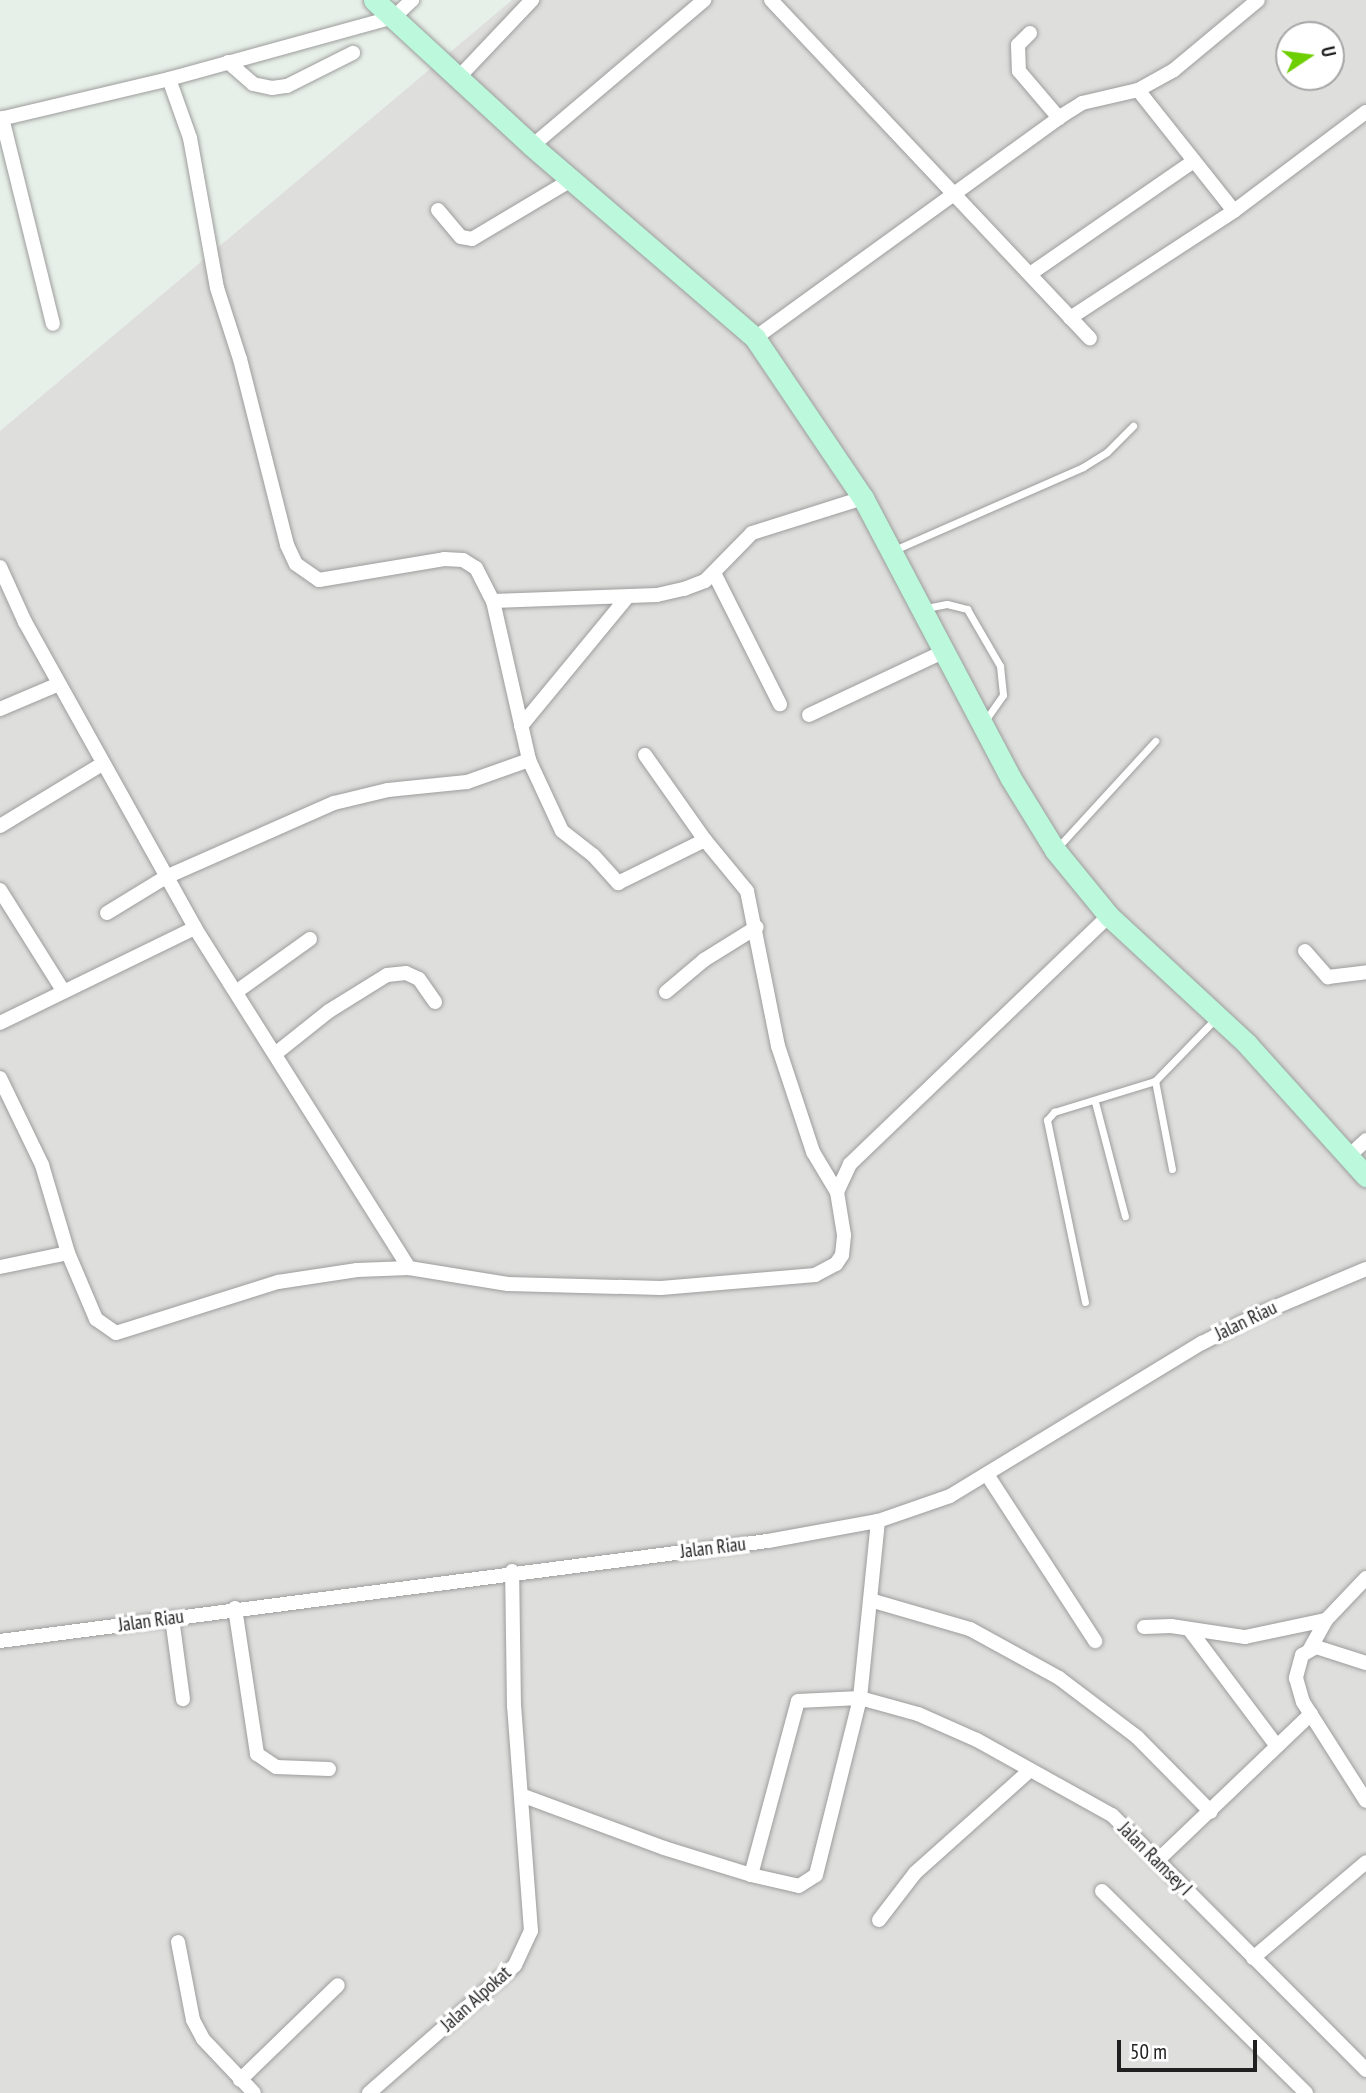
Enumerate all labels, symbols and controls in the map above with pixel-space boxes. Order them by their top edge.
north arrow [1275,21,1345,91]
text: U [1316,44,1341,59]
street label: Jalan Riau [1211,1296,1281,1346]
street label: Jalan Riau [679,1533,747,1563]
street label: Jalan Riau [117,1605,185,1637]
street label: Jalan Ramsey I [1113,1817,1197,1901]
street label: Jalan Alpokat [436,1962,516,2036]
scale bar [1121,2026,1261,2070]
text: 50 m [1130,2038,1167,2065]

